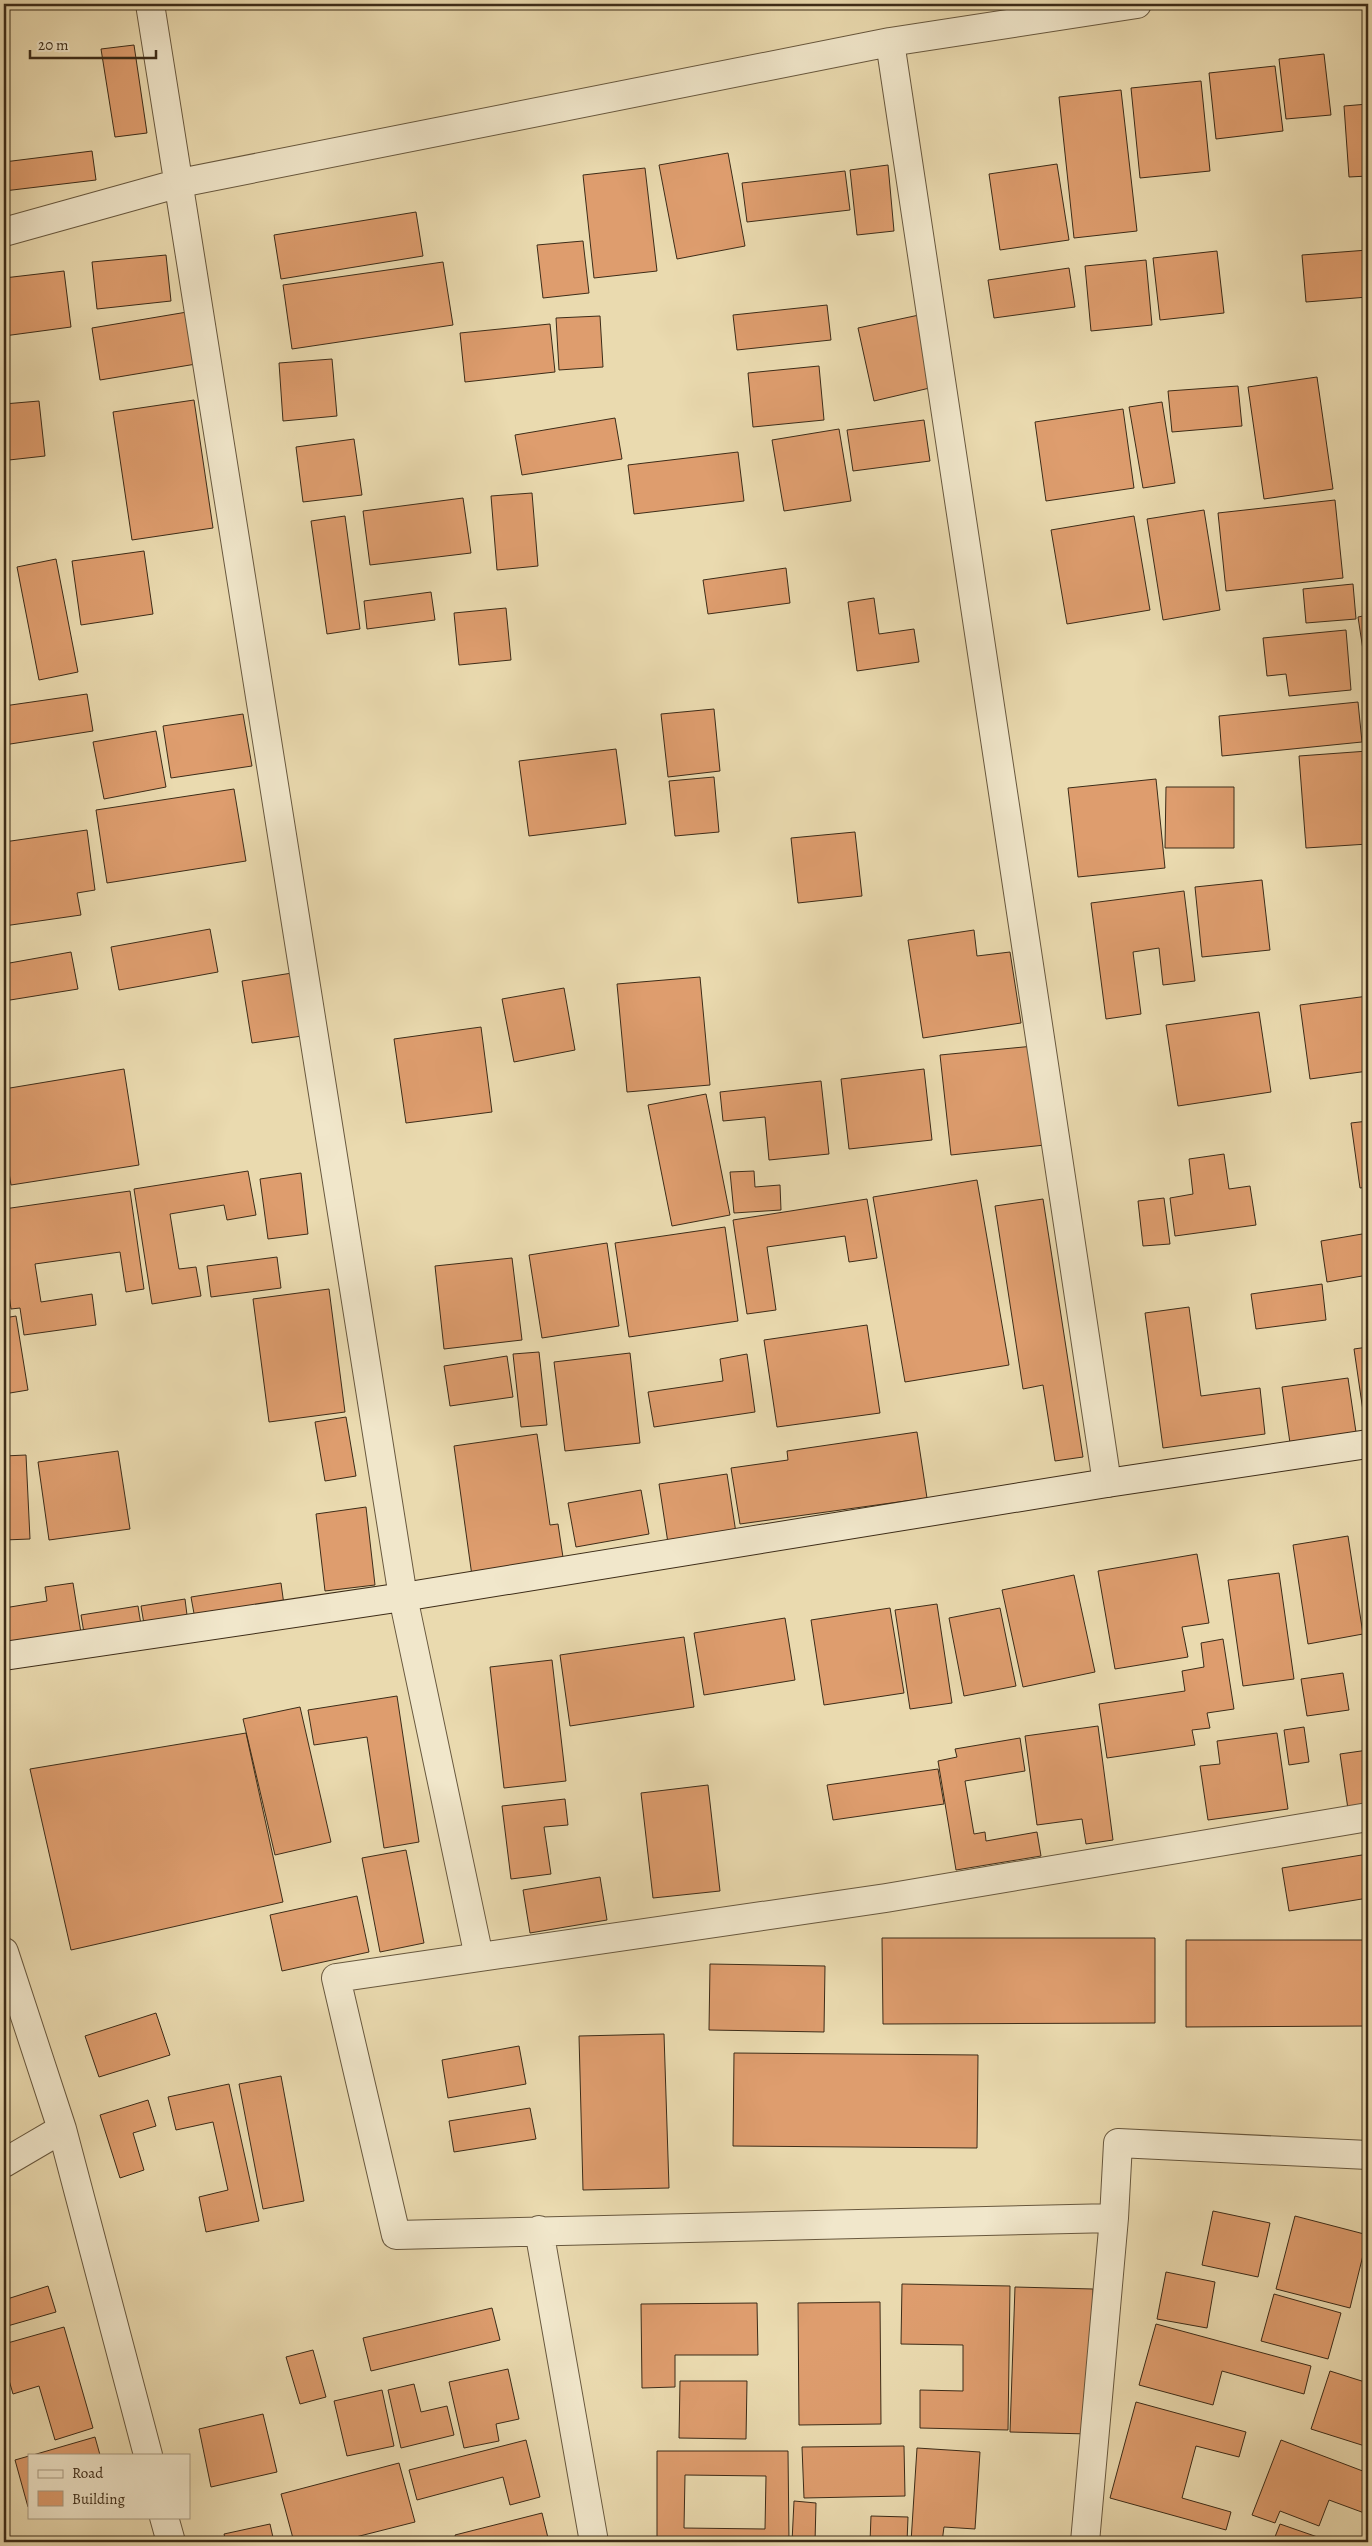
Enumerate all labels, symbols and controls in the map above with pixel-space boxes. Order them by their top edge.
scale bar [30,28,156,60]
text: 20 m [38,35,69,55]
legend [28,2454,190,2518]
text: Road [72,2463,104,2483]
text: Building [72,2489,125,2509]

